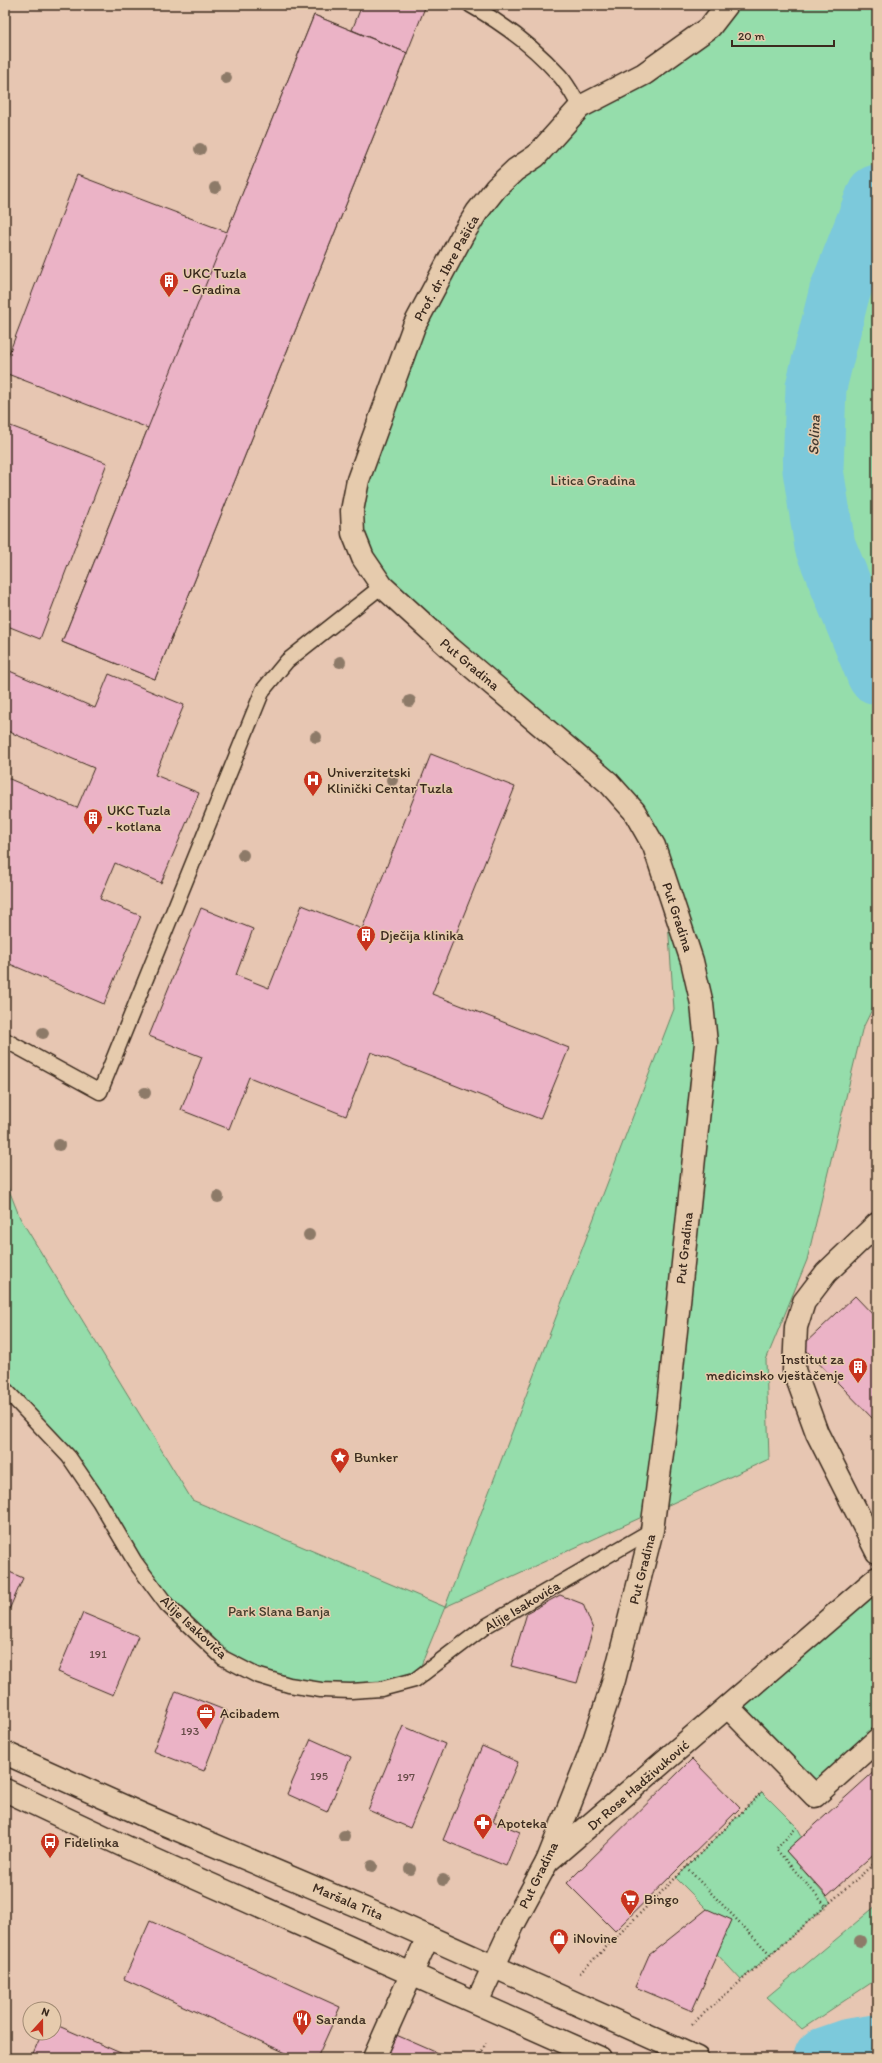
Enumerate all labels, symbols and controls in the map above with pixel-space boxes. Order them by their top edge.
scale bar [732,22,834,48]
text: 20 m [738,29,765,43]
street label: Prof. dr. Ibre Pašića [410,212,483,324]
place label: UKC Tuzla - Gradina [183,265,246,298]
building icon: UKC Tuzla - Gradina [158,270,180,298]
water label: Solina [804,415,824,455]
park label: Litica Gradina [551,472,636,489]
street label: Put Gradina [436,635,503,695]
place label: Univerzitetski Klinički Centar Tuzla [327,764,454,797]
hospital icon: Univerzitetski Klinički Centar Tuzla [302,769,324,797]
place label: UKC Tuzla - kotlana [107,802,170,835]
building icon: UKC Tuzla - kotlana [82,807,104,835]
street label: Put Gradina [658,880,697,955]
building icon: Dječija klinika [355,924,377,952]
place label: Dječija klinika [380,927,464,944]
street label: Put Gradina [672,1210,697,1285]
place label: Institut za medicinsko vještačenje [706,1351,845,1384]
building icon: Institut za medicinsko vještačenje [847,1356,869,1384]
place icon: Bunker [329,1446,351,1474]
place label: Bunker [354,1449,398,1466]
street label: Put Gradina [625,1531,660,1606]
street label: Alije Isakovića [481,1577,564,1636]
street label: Alije Isakovića [157,1592,231,1663]
park label: Park Slana Banja [228,1603,330,1620]
house number: 191 [89,1647,107,1661]
office icon: Acibadem [195,1702,217,1730]
place label: Acibadem [220,1705,280,1722]
house number: 193 [181,1724,200,1738]
street label: Dr Rose Hadživuković [584,1736,693,1834]
house number: 195 [310,1769,328,1783]
house number: 197 [397,1770,415,1784]
pharmacy icon: Apoteka [472,1812,494,1840]
place label: Apoteka [497,1815,548,1832]
bus stop icon: Fidelinka [39,1831,61,1859]
place label: Fidelinka [64,1834,120,1851]
street label: Put Gradina [515,1838,562,1911]
street label: Maršala Tita [310,1879,386,1924]
supermarket icon: Bingo [619,1888,641,1916]
place label: Bingo [644,1891,679,1908]
shop icon: iNovine [548,1927,570,1955]
place label: iNovine [573,1930,618,1947]
north arrow [22,2001,62,2041]
text: N [40,2005,51,2020]
restaurant icon: Saranda [291,2008,313,2036]
place label: Saranda [316,2011,367,2028]

